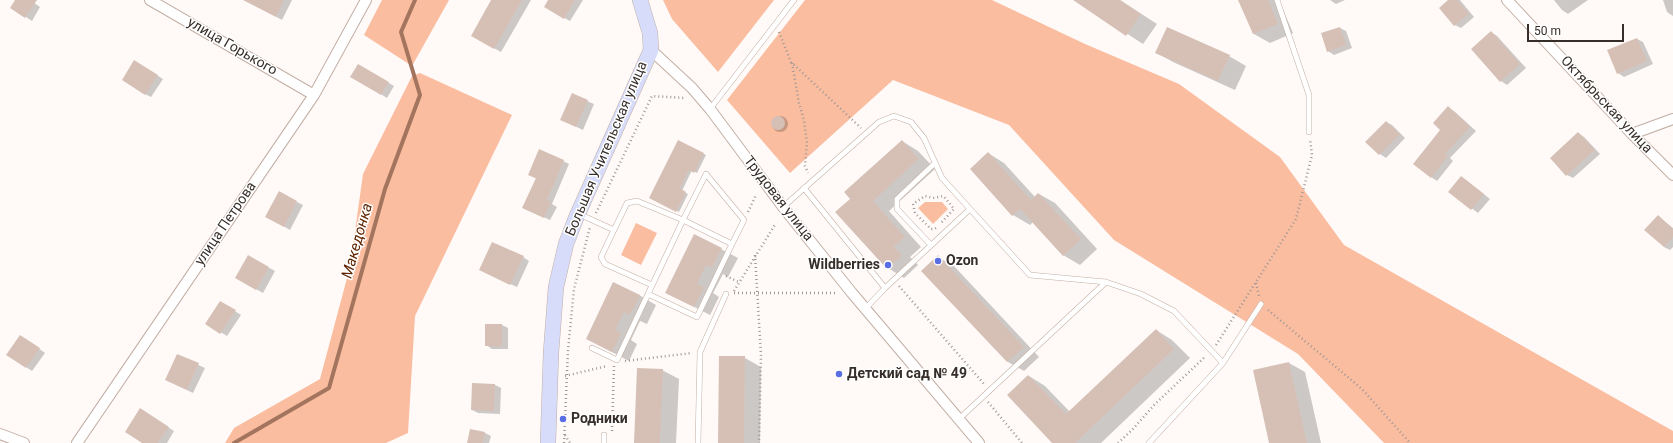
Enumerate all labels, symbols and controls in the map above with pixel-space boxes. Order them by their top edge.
street label: улица Горького [184,14,280,80]
scale bar [1529,16,1626,42]
text: 50 m [1534,24,1561,38]
street label: Октябрьская улица [1557,53,1655,157]
street label: Большая Учительская улица [562,59,652,239]
street label: Трудовая улица [740,153,816,245]
street label: улица Петрова [192,179,260,269]
water label: Македонка [339,201,377,281]
place label: Ozon [946,253,978,269]
marker: Ozon [933,256,943,266]
place label: Wildberries [808,257,880,273]
marker: Wildberries [883,260,893,270]
place label: Детский сад № 49 [847,366,967,382]
marker: Детский сад № 49 [834,369,844,379]
place label: Родники [571,411,628,427]
marker: Родники [558,414,568,424]

